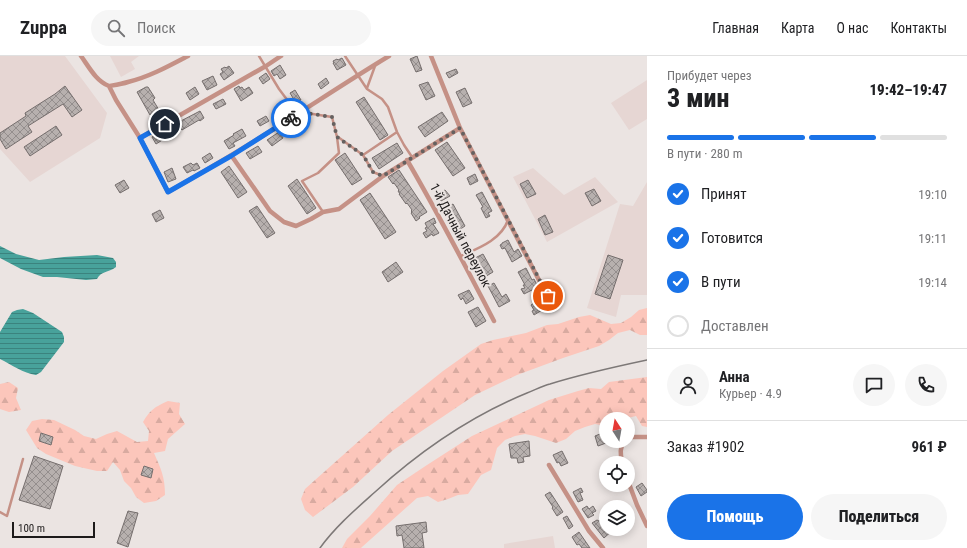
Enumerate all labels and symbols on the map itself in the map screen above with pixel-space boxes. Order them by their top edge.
courier [271,98,311,138]
pin [148,107,182,141]
street label: 1-й Дачный переулок [427,181,495,290]
pin [531,279,565,313]
north arrow [599,412,635,448]
scale bar [12,520,95,539]

